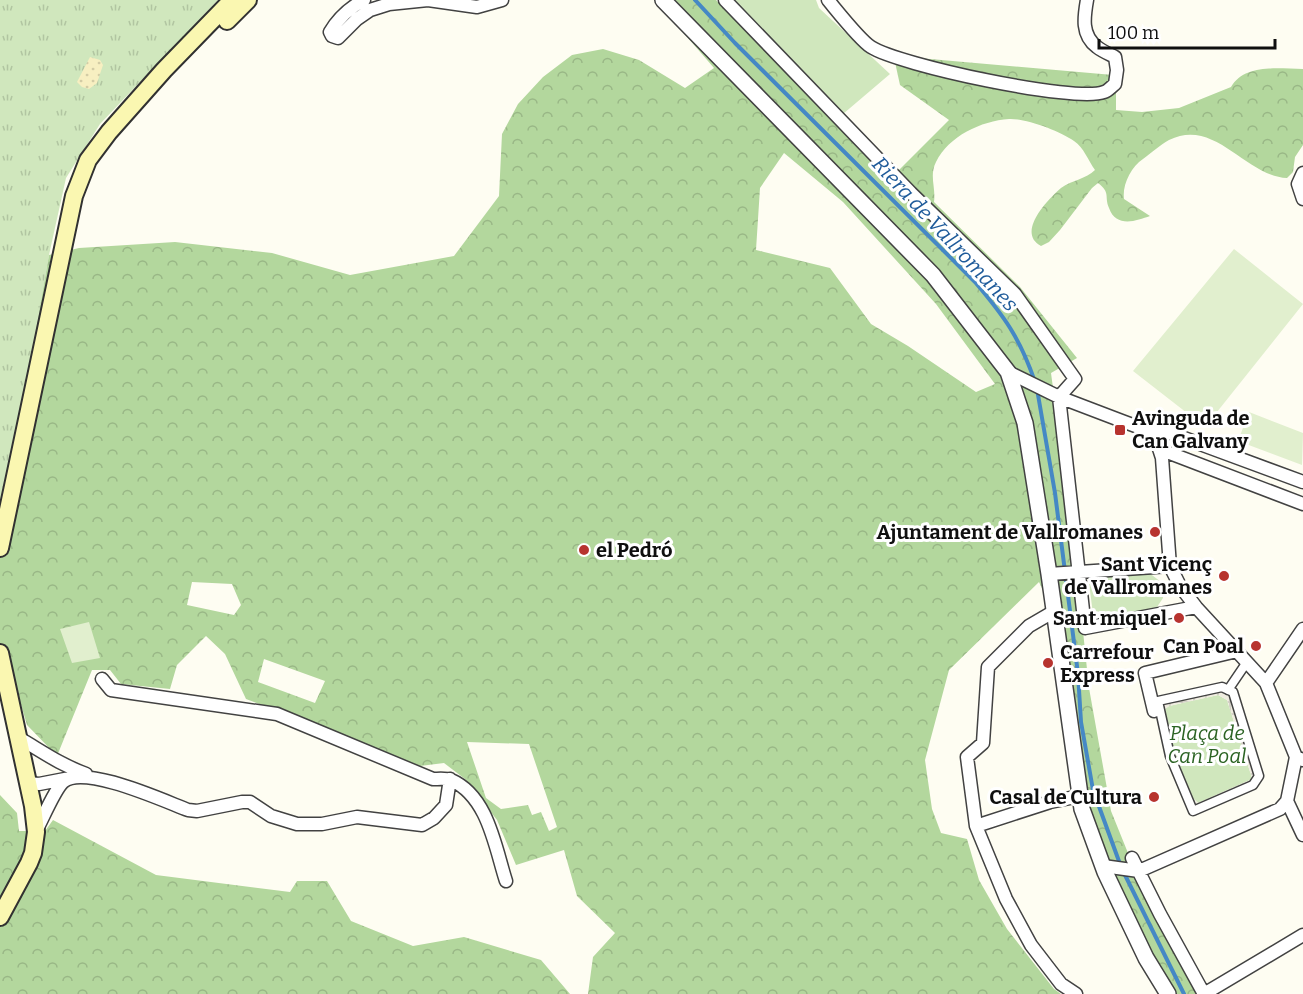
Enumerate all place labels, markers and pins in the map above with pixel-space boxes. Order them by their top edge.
place label: Avinguda de Can Galvany [1132,406,1250,453]
marker: Avinguda de Can Galvany [1113,423,1127,437]
place label: Ajuntament de Vallromanes [877,520,1143,544]
marker: Ajuntament de Vallromanes [1148,525,1162,539]
place label: el Pedró [596,538,672,562]
marker: el Pedró [577,543,591,557]
place label: Sant Vicenç de Vallromanes [1064,552,1212,599]
marker: Sant Vicenç de Vallromanes [1217,569,1231,583]
place label: Sant miquel [1053,606,1167,630]
marker: Sant miquel [1172,611,1186,625]
place label: Can Poal [1163,634,1244,658]
marker: Can Poal [1249,639,1263,653]
place label: Carrefour Express [1060,640,1154,687]
marker: Carrefour Express [1041,656,1055,670]
place label: Casal de Cultura [989,785,1142,809]
marker: Casal de Cultura [1147,790,1161,804]

